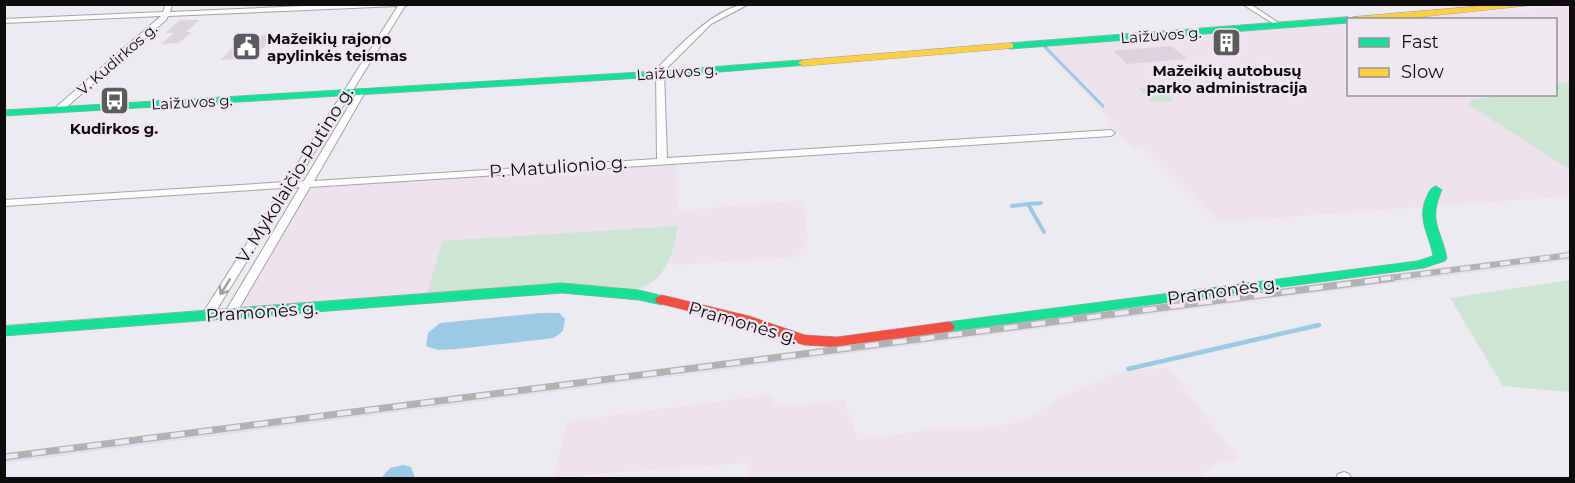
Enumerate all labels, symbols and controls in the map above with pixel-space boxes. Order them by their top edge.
legend [1347,18,1557,96]
street label: V. Kudirkos g. [73,19,161,99]
street label: Laižuvos g. [1120,23,1202,47]
building icon: Mažeikių autobusų parko administracija [1211,27,1243,59]
place label: Mažeikių rajono apylinkės teismas [267,29,407,65]
public building icon: Mažeikių rajono apylinkės teismas [230,31,262,63]
text: Fast [1401,31,1439,53]
street label: Laižuvos g. [636,60,718,84]
place label: Mažeikių autobusų parko administracija [1146,61,1308,97]
text: Slow [1401,61,1444,83]
street label: V. Mykolaičio-Putino g. [232,83,358,267]
bus stop icon: Kudirkos g. [98,85,130,117]
street label: Laižuvos g. [151,90,233,114]
place label: Kudirkos g. [70,119,158,138]
street label: P. Matulionio g. [488,151,628,183]
street label: Pramonės g. [1166,272,1280,310]
one-way arrow [219,278,232,295]
street label: Pramonės g. [205,297,319,327]
street label: Pramonės g. [686,297,800,349]

